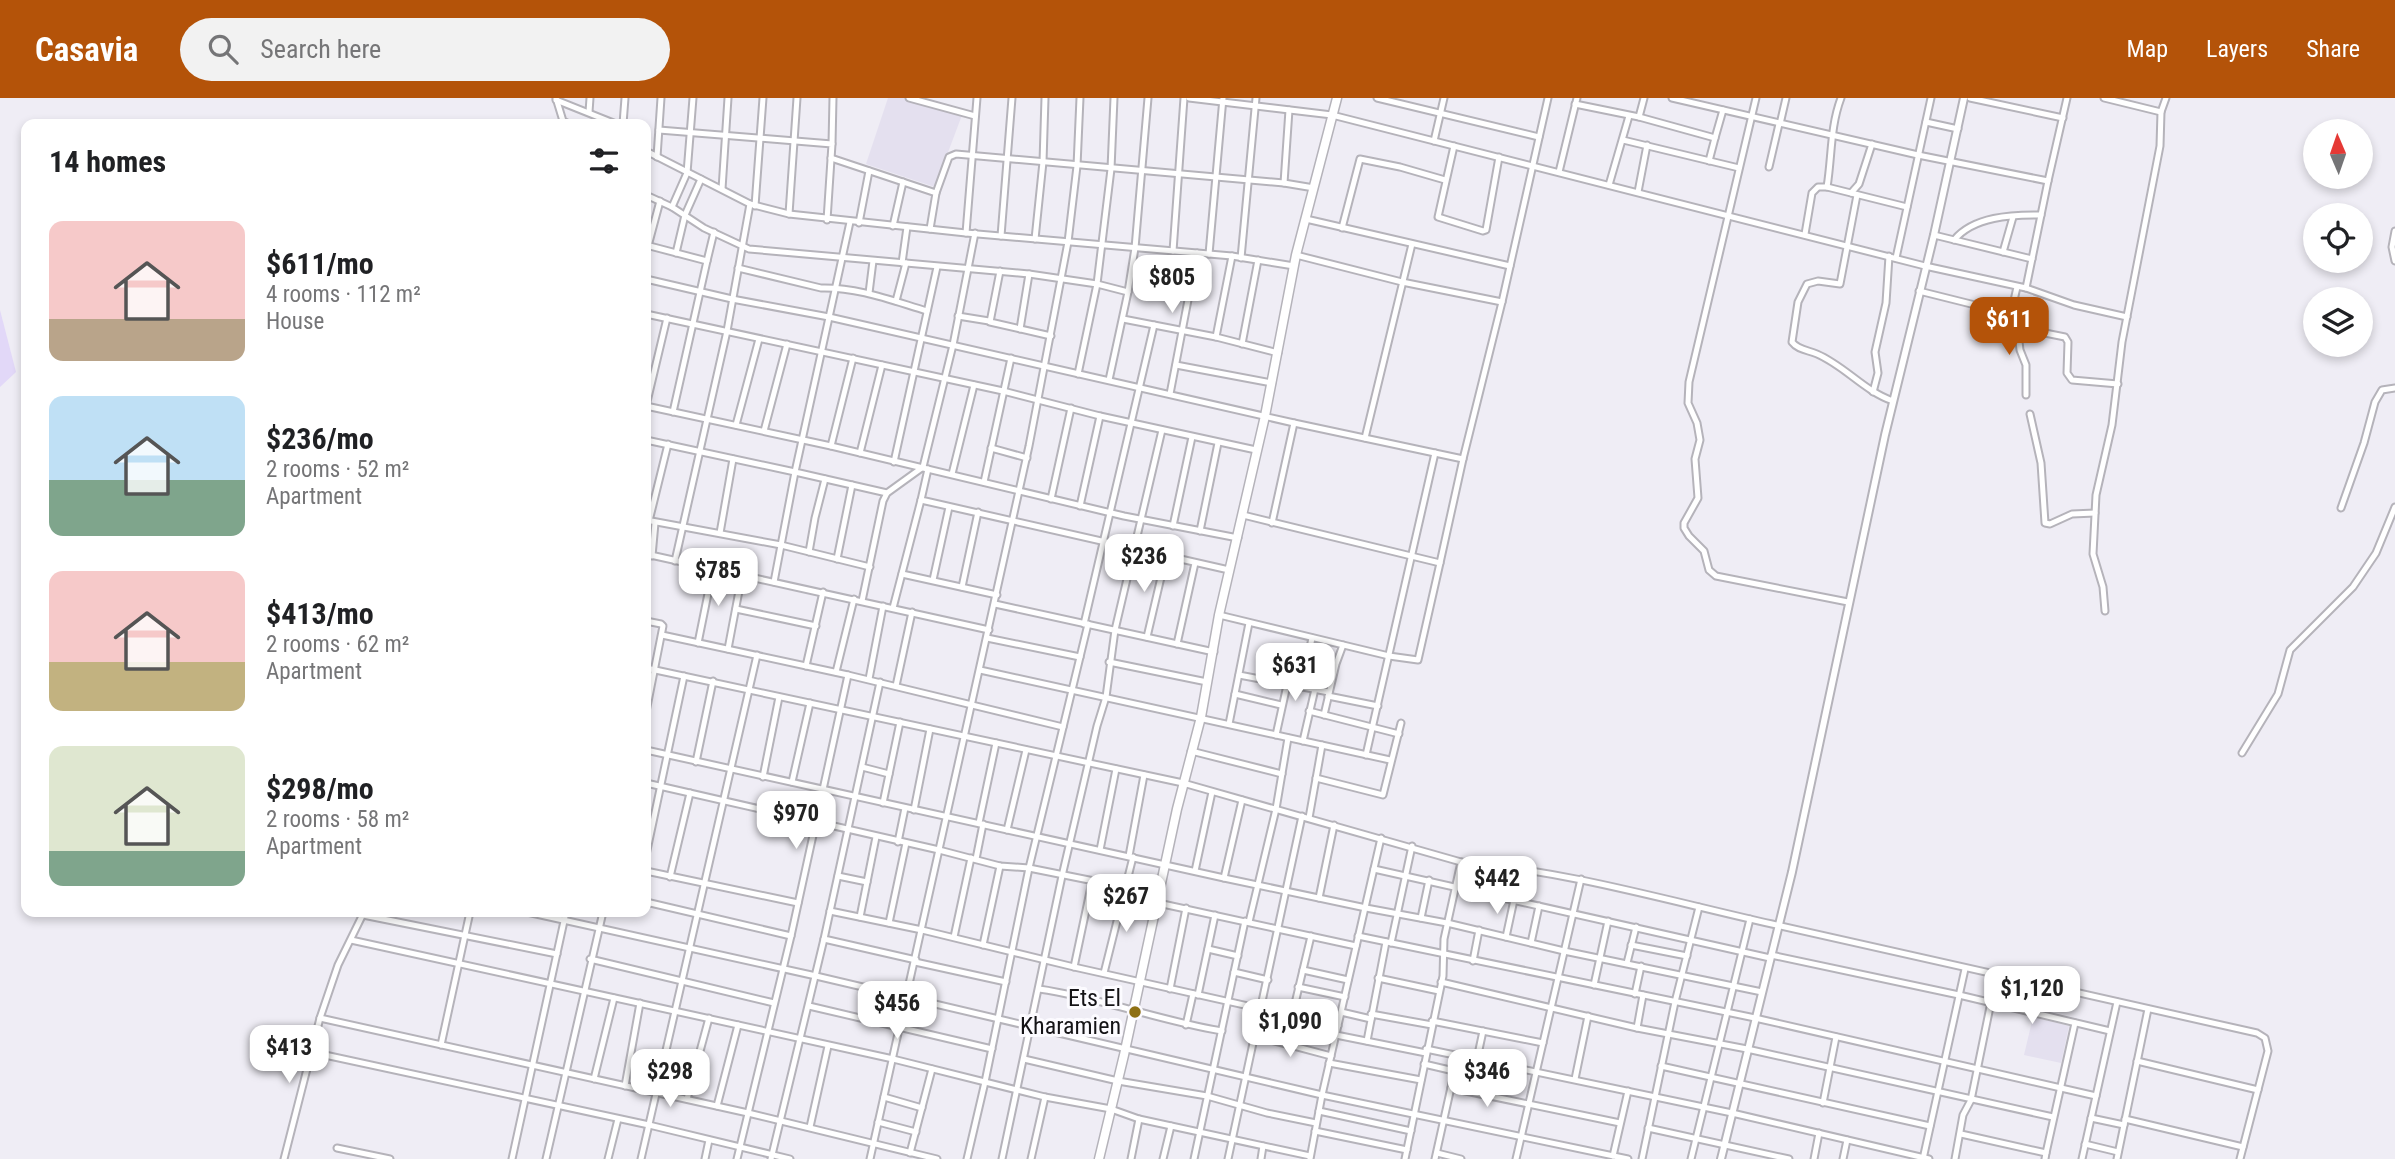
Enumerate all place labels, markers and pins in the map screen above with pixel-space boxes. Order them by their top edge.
pin: $805 [1131,256,1213,315]
pin: $611 [1968,298,2050,357]
pin: $236 [1103,534,1185,594]
pin: $785 [677,548,759,608]
pin: $631 [1254,644,1336,703]
pin: $970 [755,792,837,851]
pin: $442 [1456,856,1538,916]
pin: $267 [1085,874,1167,934]
pin: $1,120 [1975,967,2089,1026]
pin: $456 [856,982,938,1041]
place label: Ets El Kharamien [1020,984,1121,1040]
pin: $1,090 [1233,1000,1347,1059]
marker: Ets El Kharamien [1127,1004,1143,1020]
pin: $413 [248,1026,330,1085]
pin: $298 [629,1049,711,1109]
pin: $346 [1446,1049,1528,1109]

